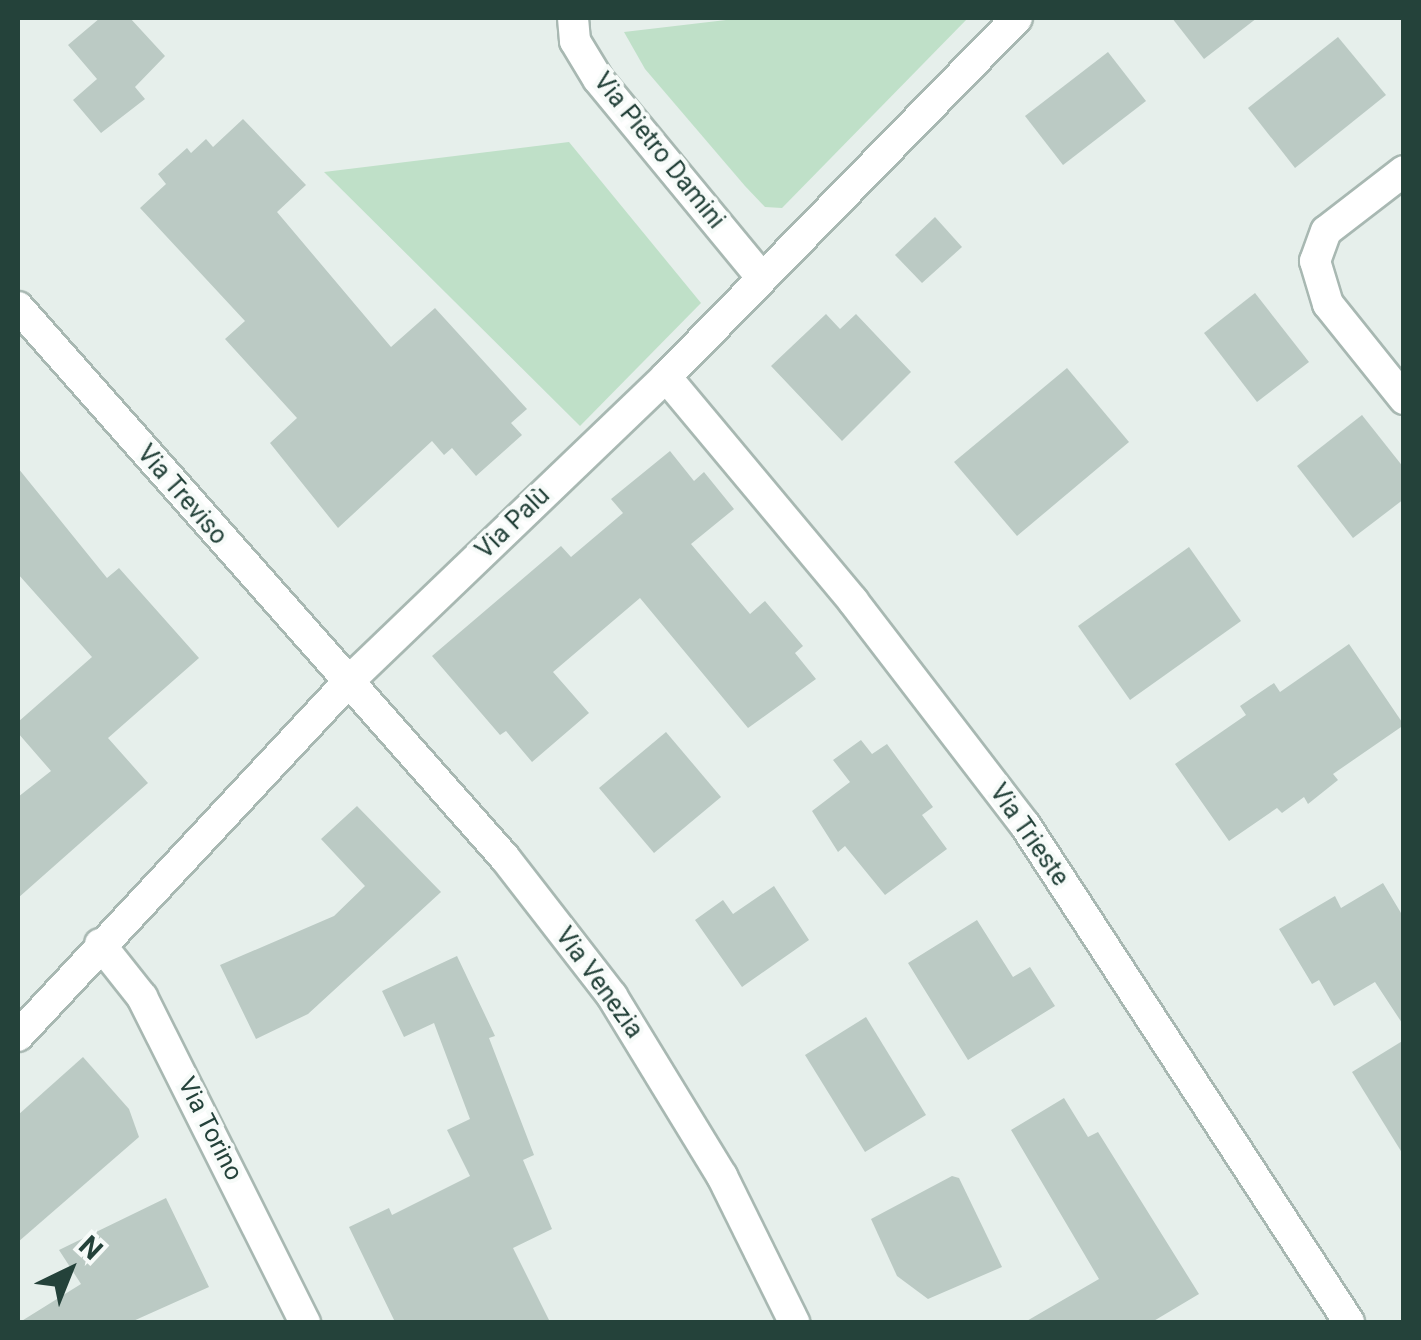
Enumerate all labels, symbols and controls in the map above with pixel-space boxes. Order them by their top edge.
street label: Via Pietro Damini [587,67,731,235]
street label: Via Treviso [131,439,233,551]
street label: Via Palù [470,481,556,565]
street label: Via Trieste [983,778,1075,892]
street label: Via Venezia [549,922,649,1044]
street label: Via Torino [171,1072,249,1186]
north arrow [20,1220,120,1320]
text: N [72,1229,109,1266]

